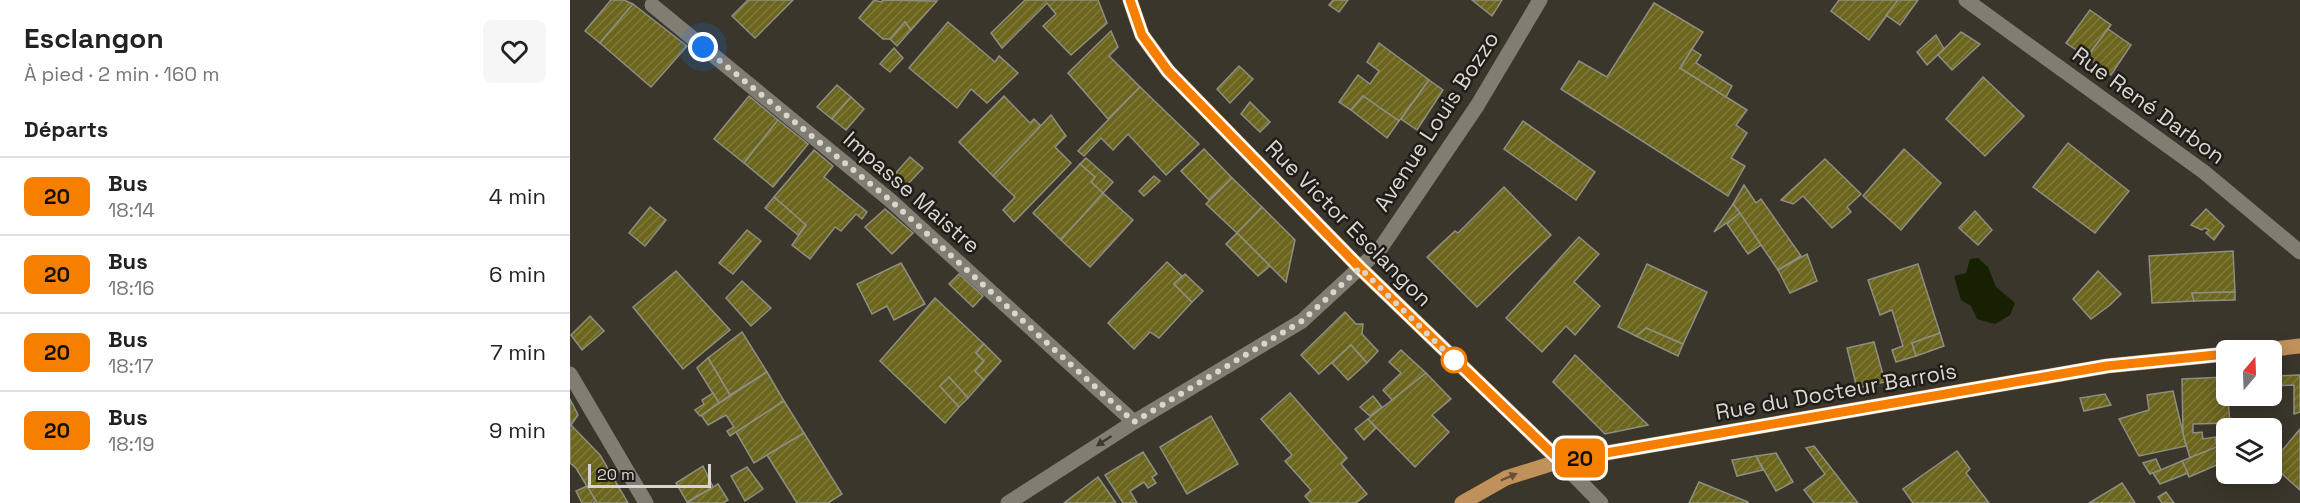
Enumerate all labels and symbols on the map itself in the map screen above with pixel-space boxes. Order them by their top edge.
street label: Avenue Louis Bozzo [1367,26,1505,216]
your location [688,32,718,62]
street label: Rue René Darbon [2067,40,2231,170]
street label: Impasse Maistre [838,125,986,259]
street label: Rue Victor Esclangon [1260,134,1438,312]
north arrow [2216,340,2282,406]
unlabelled marker [1441,347,1467,373]
street label: Rue du Docteur Barrois [1713,356,1959,426]
one-way arrow [1095,436,1112,447]
line badge: 20 [1553,438,1607,478]
scale bar [588,461,711,488]
one-way arrow [1500,472,1518,481]

